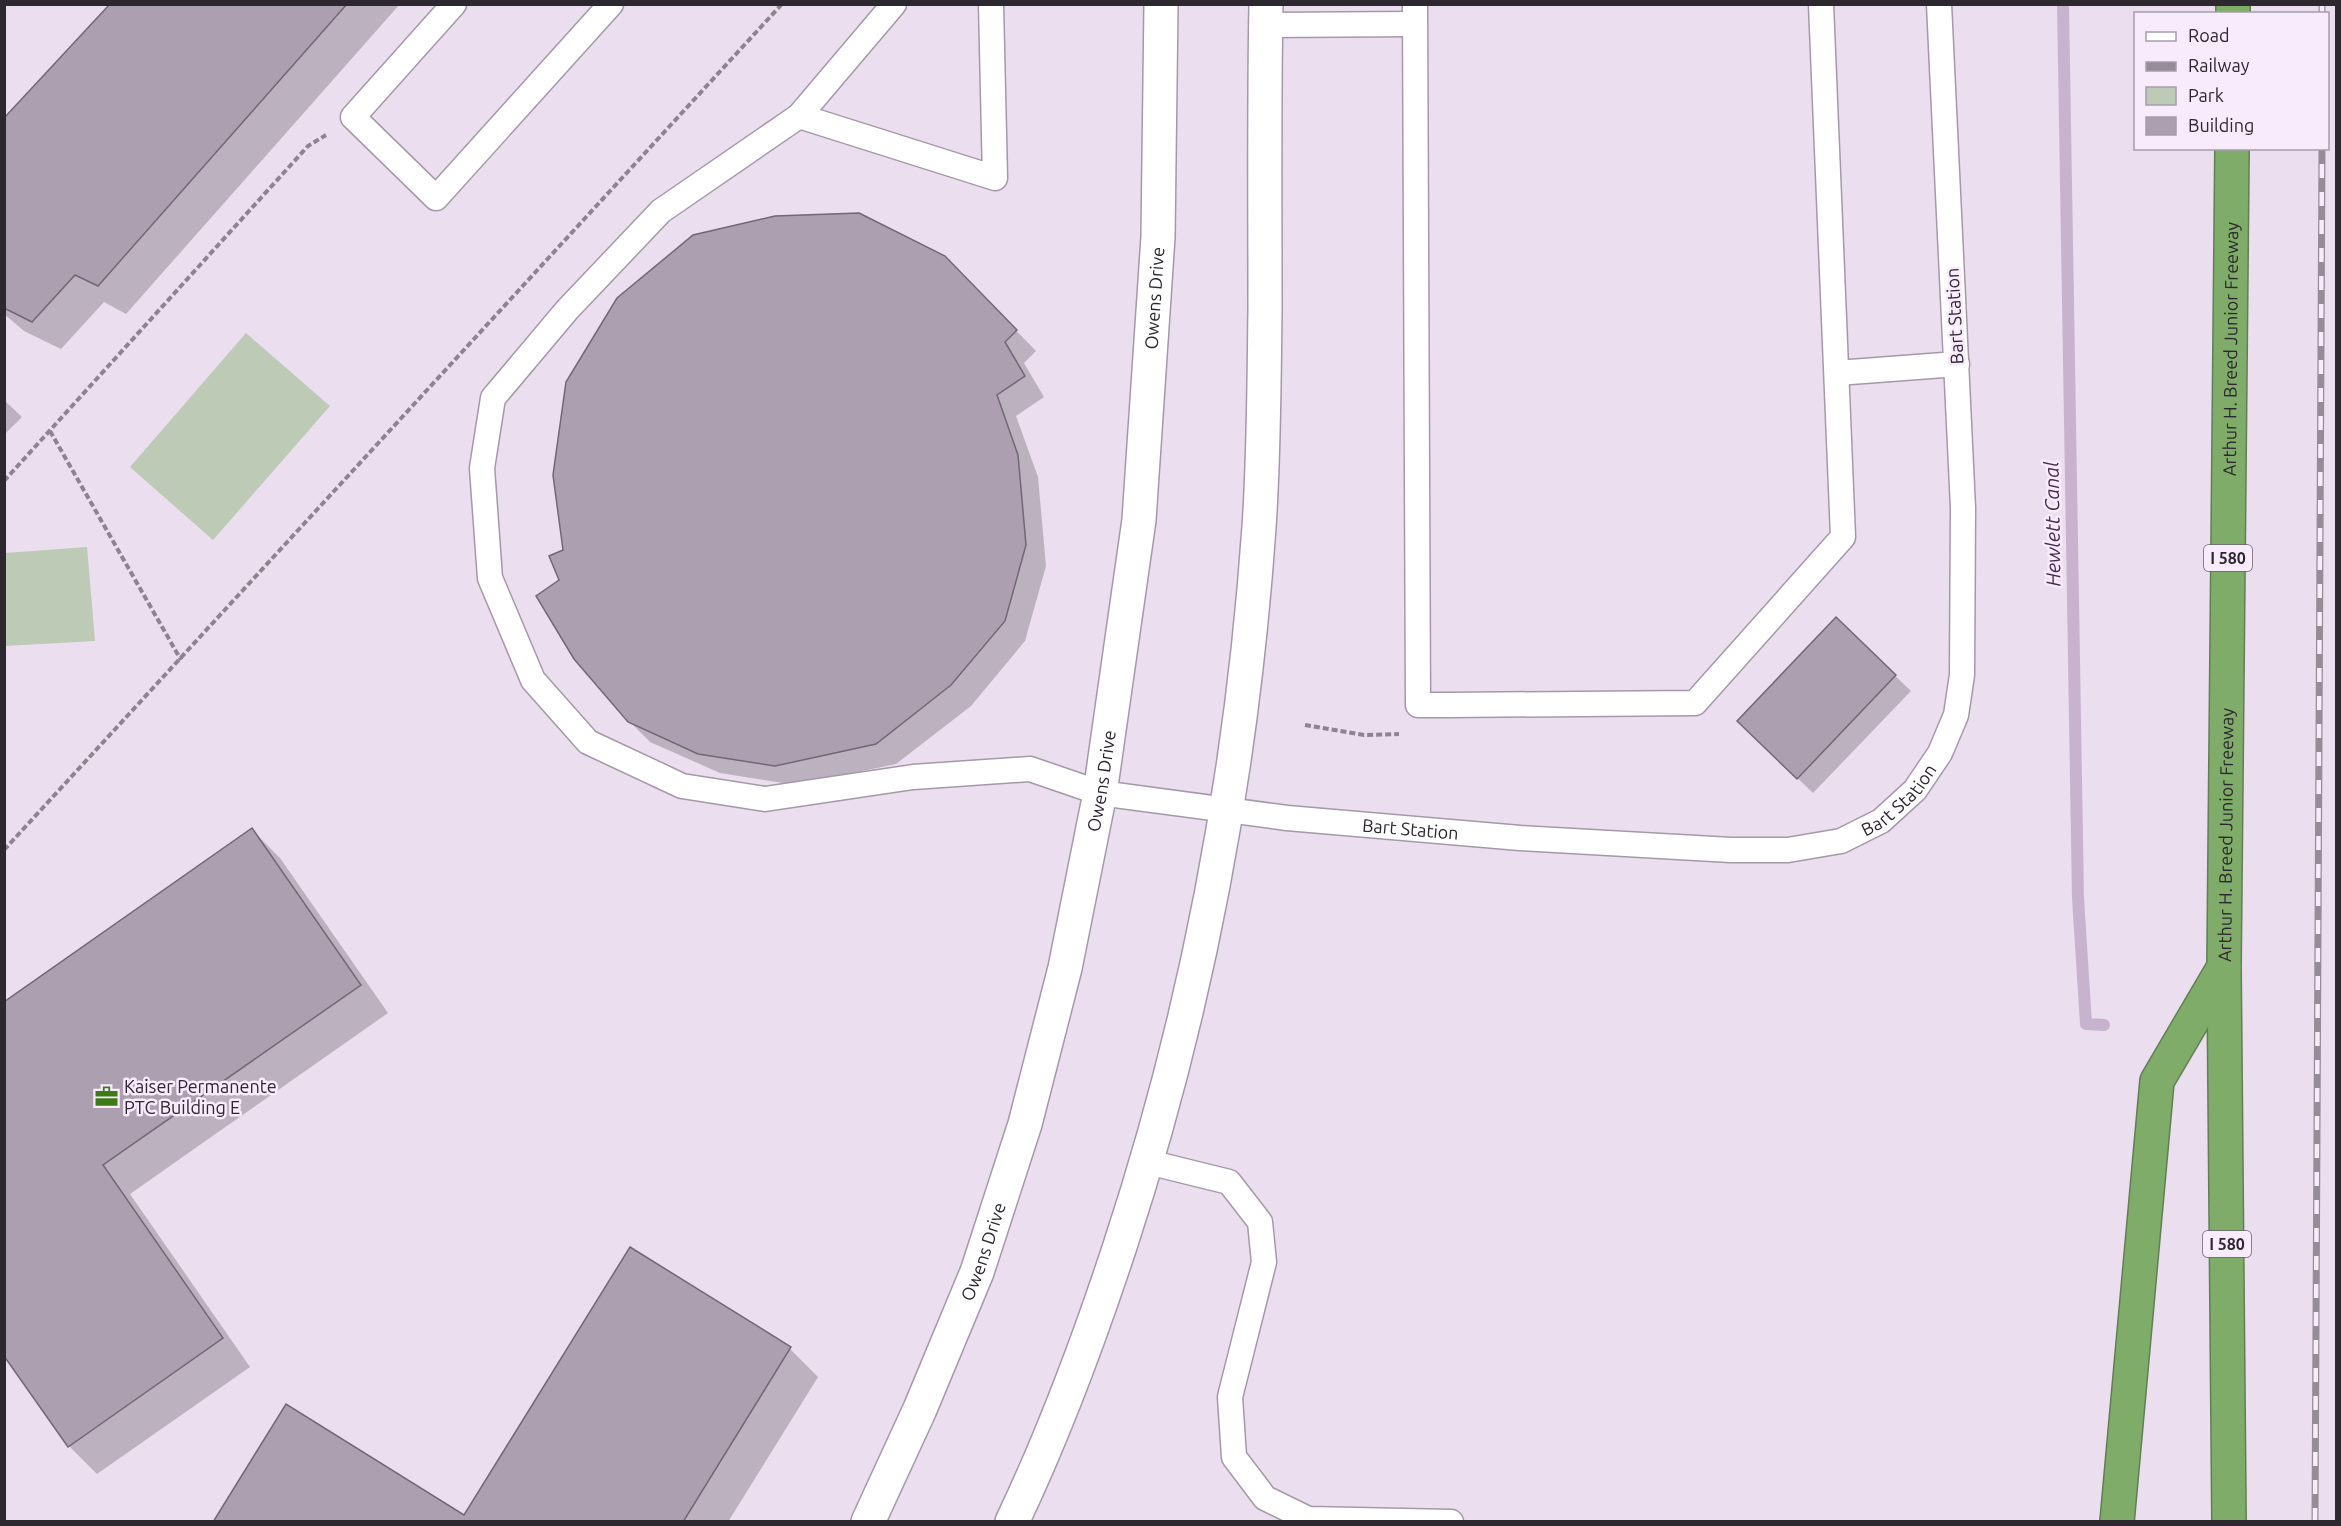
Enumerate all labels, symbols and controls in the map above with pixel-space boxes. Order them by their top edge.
legend [2134,12,2329,150]
text: Road [2188,25,2230,45]
text: Railway [2188,55,2250,75]
text: Park [2188,85,2224,105]
text: Building [2188,115,2254,135]
street label: Arthur H. Breed Junior Freeway [2219,222,2241,476]
street label: Owens Drive [1140,246,1167,350]
street label: Bart Station [1941,267,1967,365]
water label: Hewlett Canal [2039,461,2065,587]
road number: I 580 [2204,545,2252,571]
street label: Arthur H. Breed Junior Freeway [2214,708,2237,962]
street label: Owens Drive [1083,729,1119,833]
street label: Bart Station [1858,760,1940,839]
street label: Bart Station [1361,814,1459,843]
place label: Kaiser Permanente PTC Building E [124,1076,277,1117]
office icon: Kaiser Permanente PTC Building E [93,1083,119,1109]
street label: Owens Drive [956,1200,1009,1304]
road number: I 580 [2203,1231,2251,1257]

